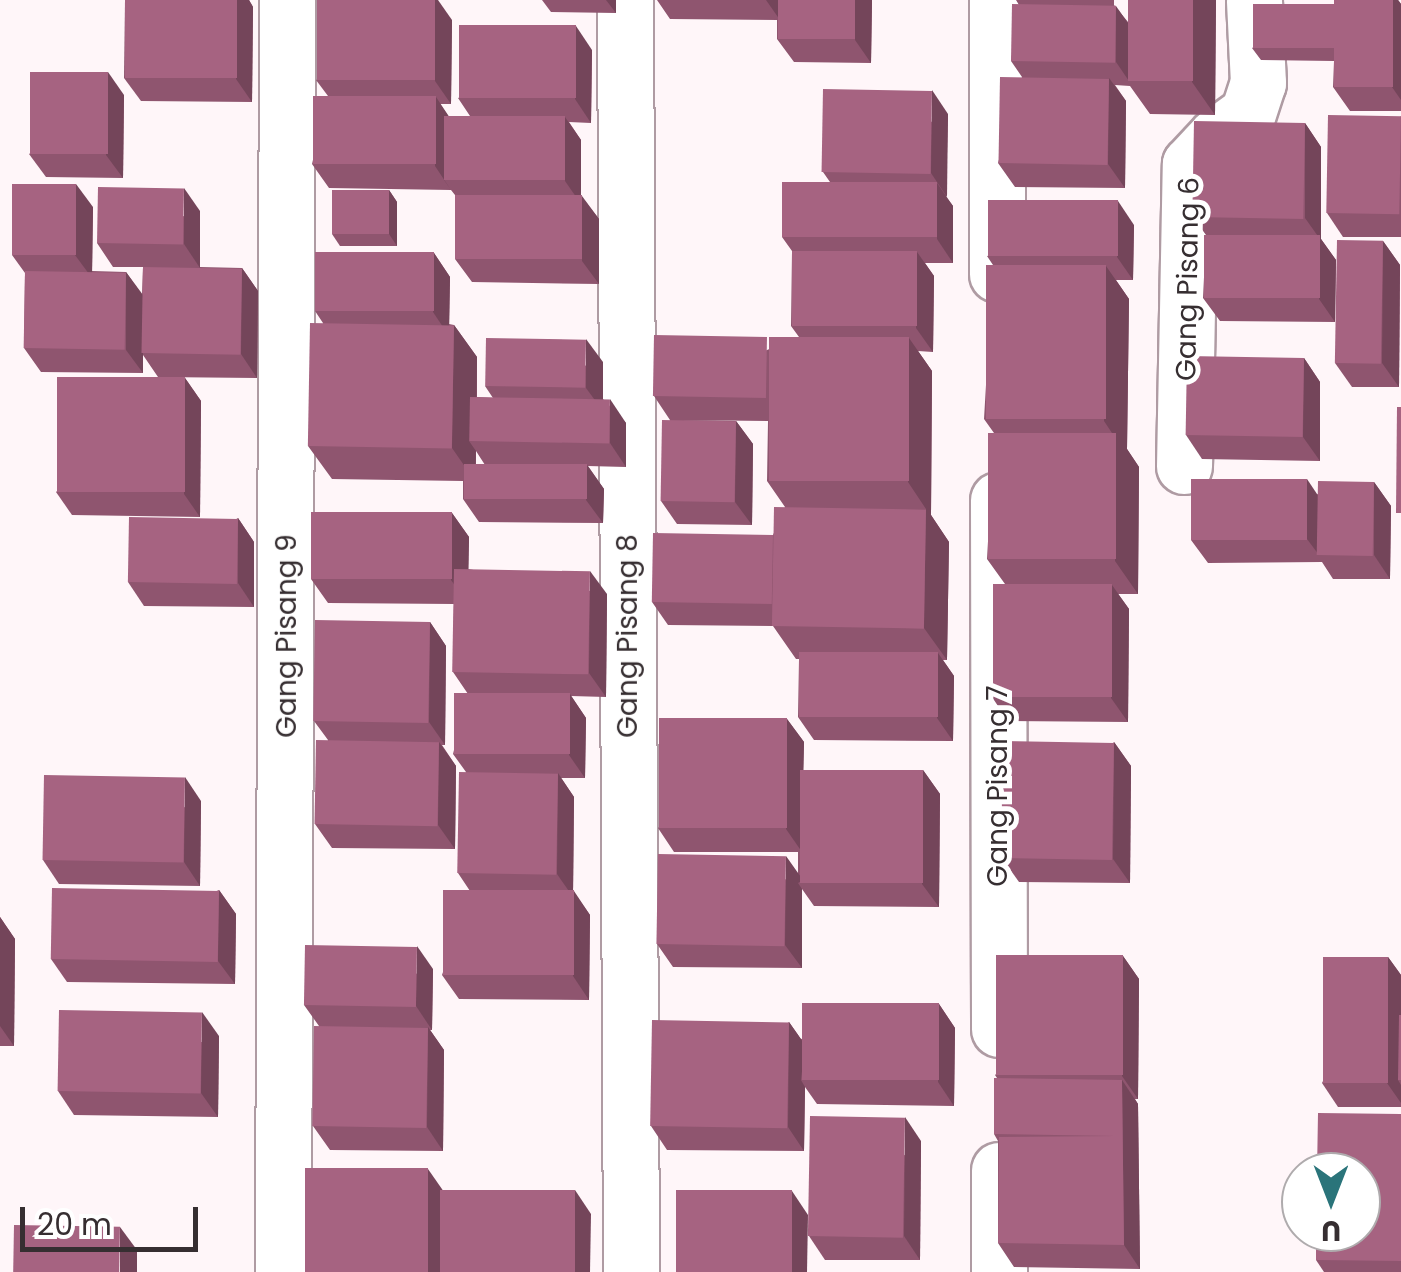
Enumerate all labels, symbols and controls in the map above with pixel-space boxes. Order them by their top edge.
street label: Gang Pisang 6 [1169,177,1207,381]
street label: Gang Pisang 9 [270,534,304,738]
street label: Gang Pisang 8 [611,534,645,738]
street label: Gang Pisang 7 [981,685,1015,887]
north arrow [1281,1152,1381,1252]
scale bar [25,1187,202,1249]
text: 20 m [37,1203,112,1246]
text: U [1321,1211,1341,1250]

